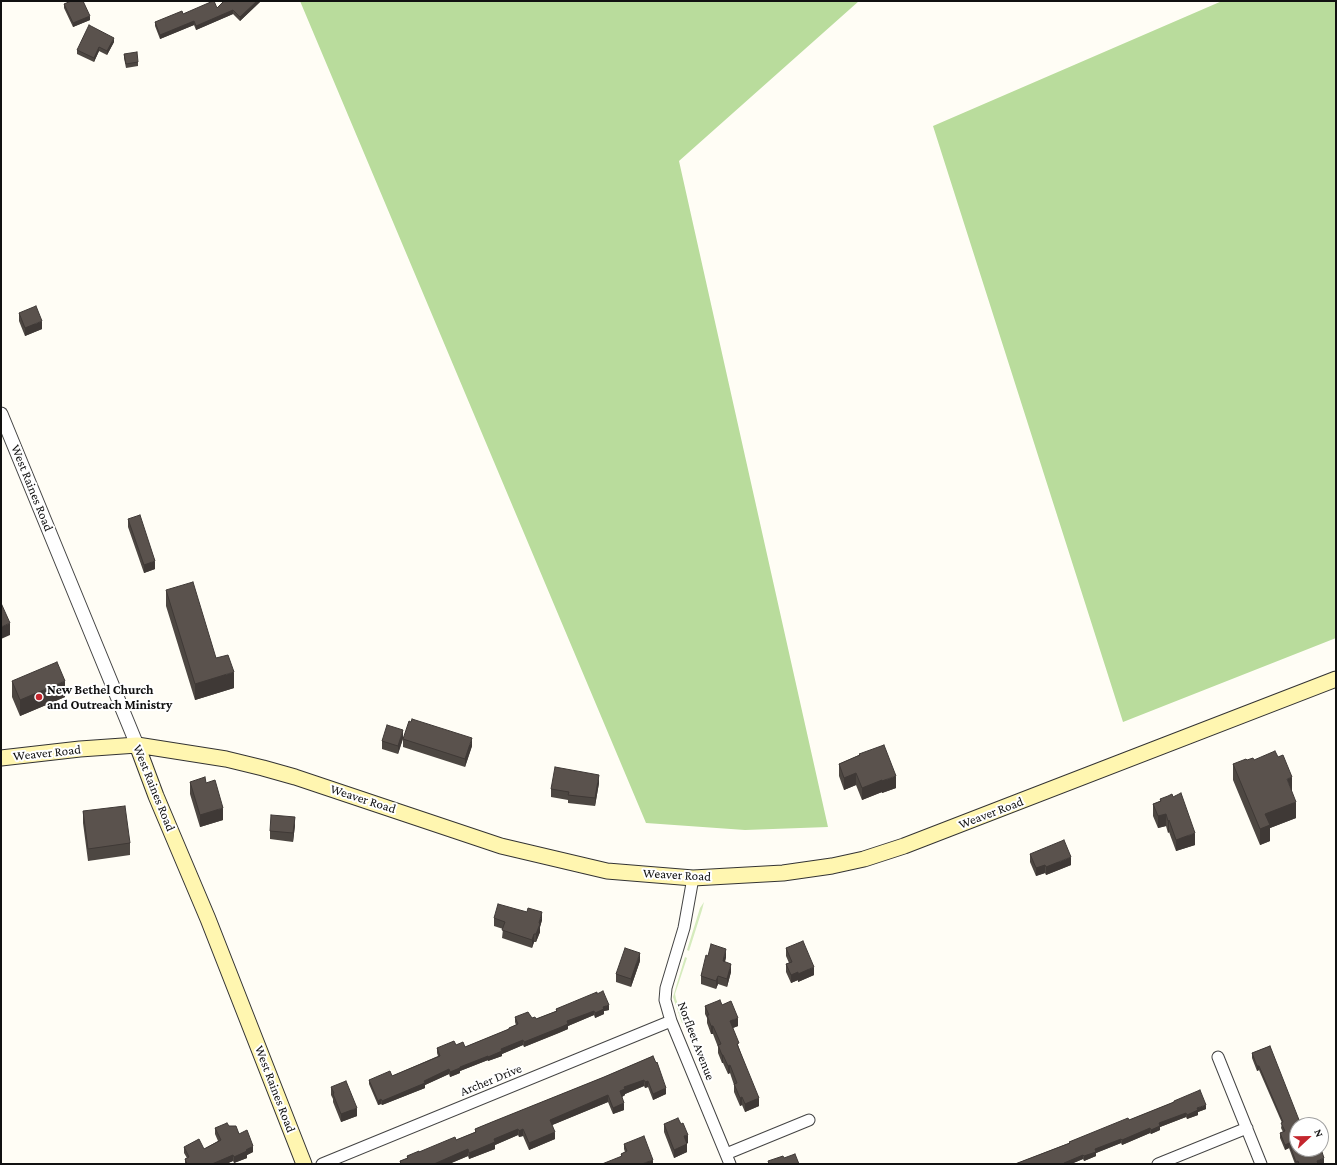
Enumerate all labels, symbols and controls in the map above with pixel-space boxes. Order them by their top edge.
street label: West Raines Road [8,442,56,534]
place label: New Bethel Church and Outreach Ministry [47,682,172,713]
marker: New Bethel Church and Outreach Ministry [34,692,44,702]
street label: Weaver Road [12,742,82,764]
street label: West Raines Road [130,742,178,834]
street label: Weaver Road [328,781,398,817]
street label: Weaver Road [956,794,1026,832]
street label: Weaver Road [643,865,711,885]
street label: Norfleet Avenue [674,999,718,1083]
street label: West Raines Road [251,1043,299,1135]
street label: Archer Drive [458,1061,524,1099]
north arrow [1289,1117,1329,1157]
text: N [1312,1127,1326,1139]

